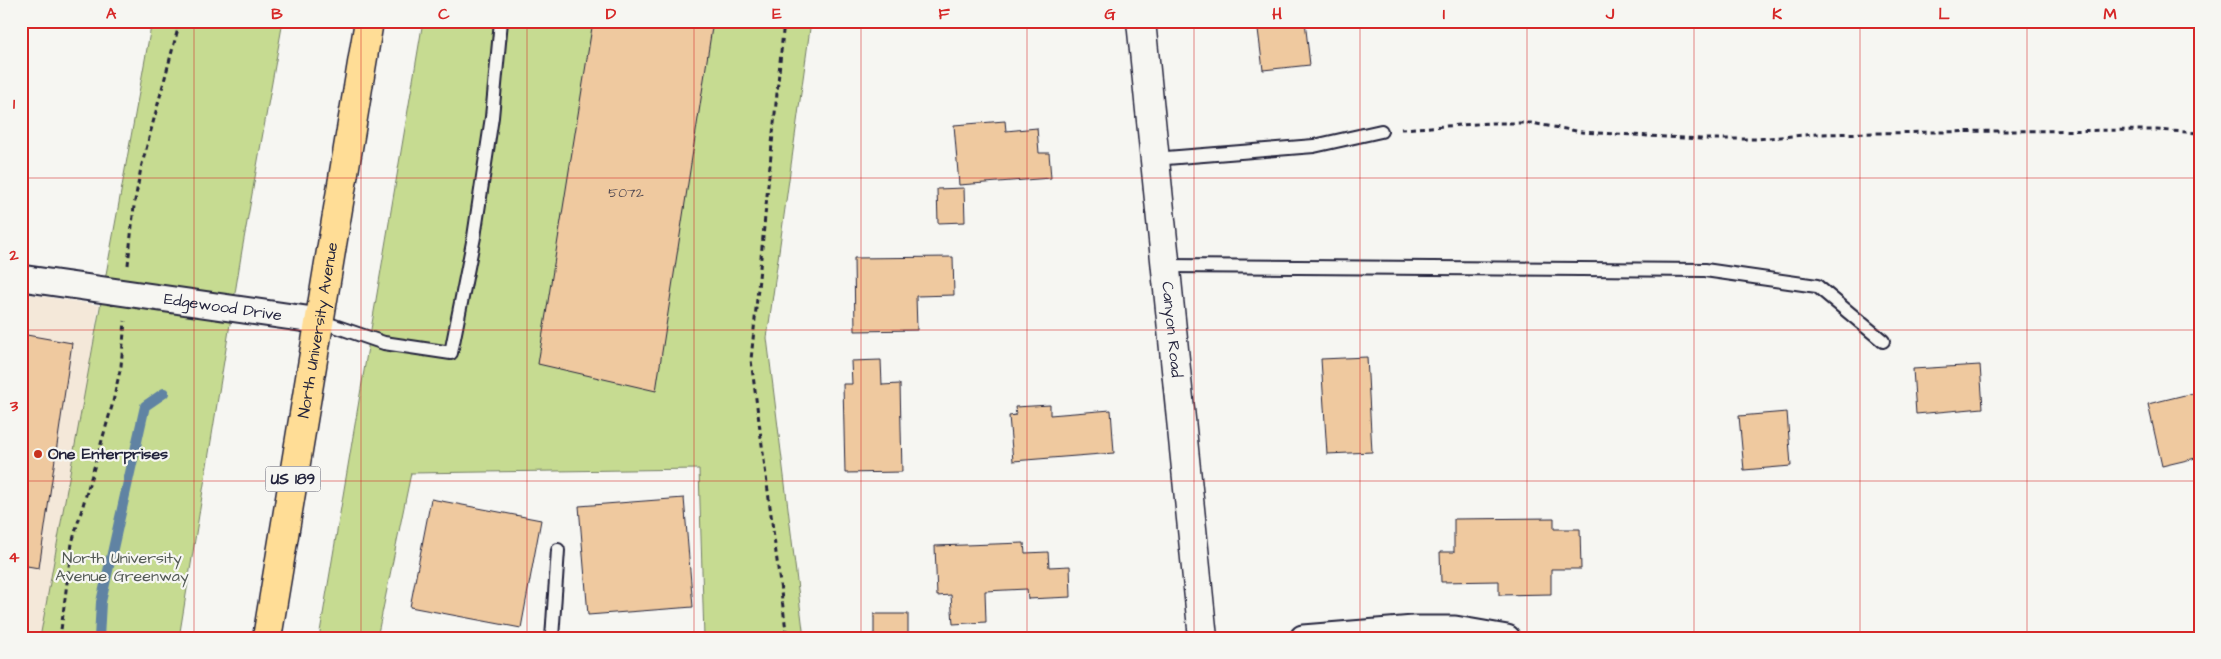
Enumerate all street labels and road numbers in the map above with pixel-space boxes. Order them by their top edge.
street label: North University Avenue [293,240,343,420]
street label: Canyon Road [1156,280,1188,379]
street label: Edgewood Drive [163,288,284,326]
road number: US 189 [266,466,320,492]

